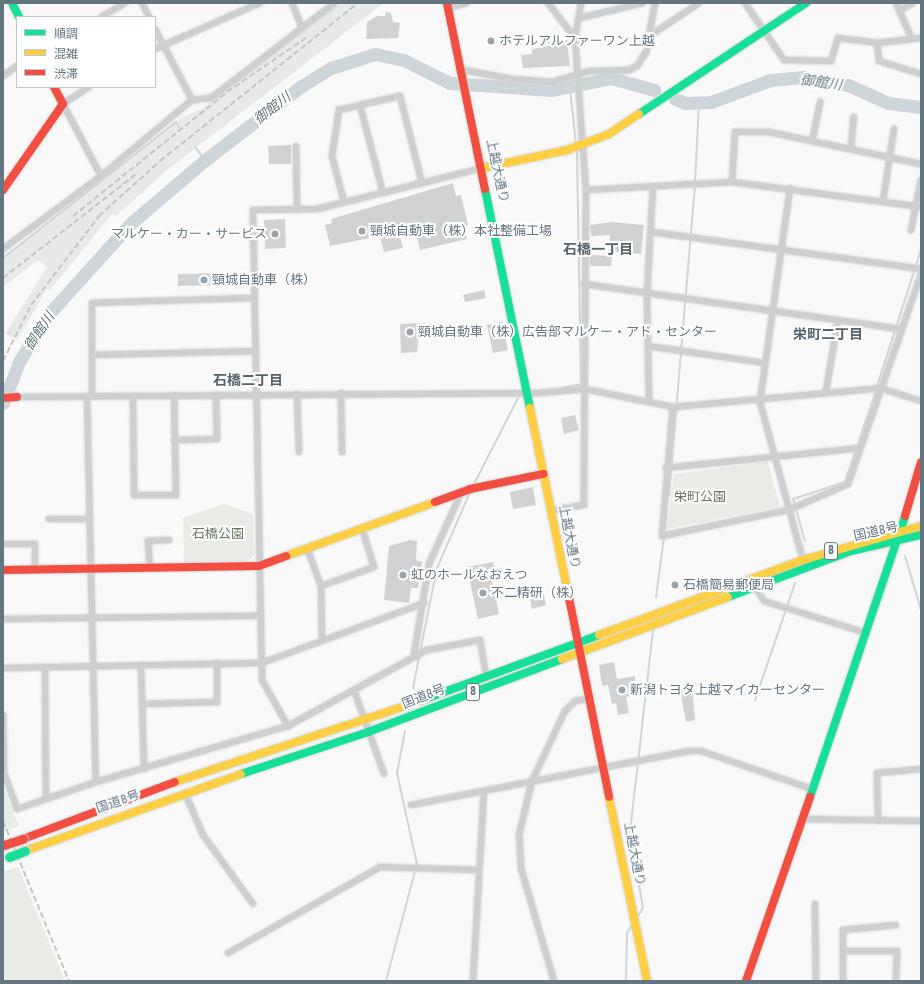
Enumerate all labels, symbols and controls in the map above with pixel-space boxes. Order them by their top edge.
legend [16,16,156,88]
text: 順調 [54,27,78,41]
place label: ホテルアルファーワン上越 [499,33,655,49]
marker: ホテルアルファーワン上越 [486,36,496,46]
text: 混雑 [54,47,78,61]
text: 渋滞 [54,67,78,81]
water label: 御館川 [799,71,843,93]
water label: 御館川 [250,88,294,128]
street label: 上越大通り [483,138,511,204]
place label: 頸城自動車（株）本社整備工場 [370,223,552,239]
place label: マルケー・カー・サービス [111,226,267,242]
marker: 頸城自動車（株）本社整備工場 [357,226,367,236]
marker: マルケー・カー・サービス [270,229,280,239]
district label: 石橋一丁目 [563,241,633,257]
place label: 頸城自動車（株） [212,272,316,288]
marker: 頸城自動車（株） [199,275,209,285]
water label: 御館川 [20,309,58,353]
place label: 頸城自動車（株）広告部マルケー・アド・センター [418,324,717,340]
district label: 栄町二丁目 [793,326,863,342]
marker: 頸城自動車（株）広告部マルケー・アド・センター [405,327,415,337]
district label: 石橋二丁目 [213,372,283,388]
park label: 栄町公園 [674,489,726,505]
street label: 上越大通り [555,504,583,570]
street label: 国道8号 [852,519,900,545]
park label: 石橋公園 [192,526,244,542]
road number: 8 [823,541,839,561]
place label: 虹のホールなおえつ [411,567,528,583]
marker: 虹のホールなおえつ [398,570,408,580]
place label: 石橋簡易郵便局 [683,577,774,593]
marker: 石橋簡易郵便局 [670,580,680,590]
place label: 不二精研（株） [491,585,582,601]
marker: 不二精研（株） [478,588,488,598]
street label: 国道8号 [400,682,448,712]
road number: 8 [465,682,481,702]
place label: 新潟トヨタ上越マイカーセンター [630,682,825,698]
marker: 新潟トヨタ上越マイカーセンター [617,685,627,695]
street label: 国道8号 [94,787,142,817]
street label: 上越大通り [620,821,648,887]

